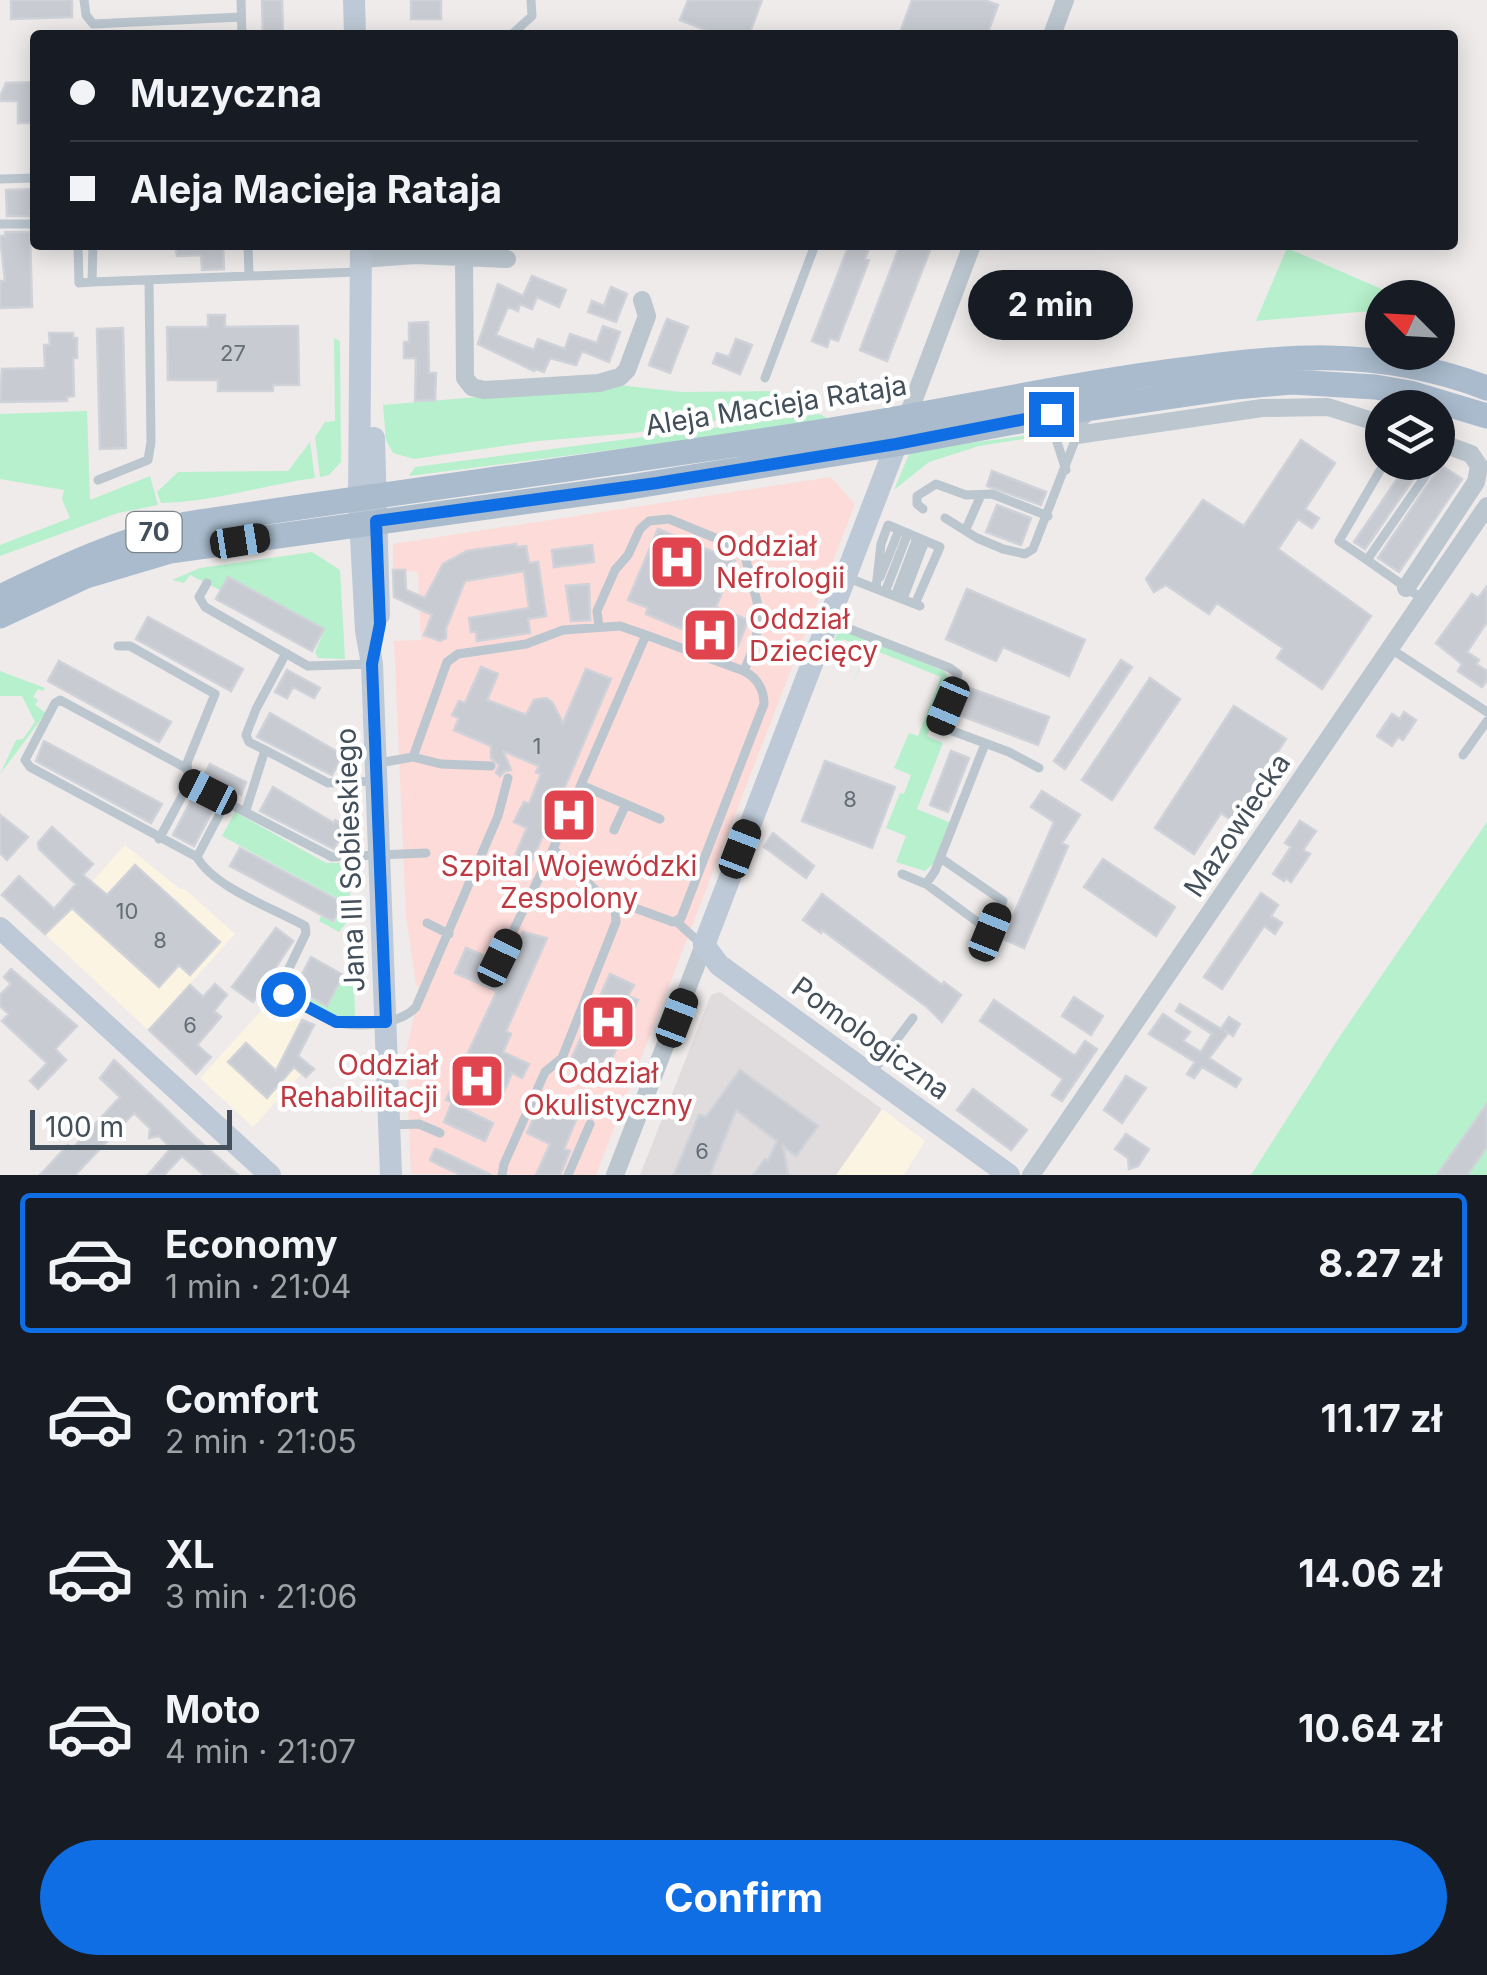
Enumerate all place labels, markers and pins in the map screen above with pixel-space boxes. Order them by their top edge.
place label: Oddział Nefrologii [716,529,845,595]
hospital icon: Oddział Nefrologii [647,532,707,592]
place label: Oddział Dziecięcy [749,602,878,668]
hospital icon: Oddział Dziecięcy [680,605,740,665]
hospital icon: Szpital Wojewódzki Zespolony [539,785,599,845]
place label: Szpital Wojewódzki Zespolony [441,849,697,915]
hospital icon: Oddział Okulistyczny [578,992,638,1052]
place label: Oddział Rehabilitacji [280,1048,438,1114]
hospital icon: Oddział Rehabilitacji [447,1051,507,1111]
place label: Oddział Okulistyczny [523,1056,693,1122]

